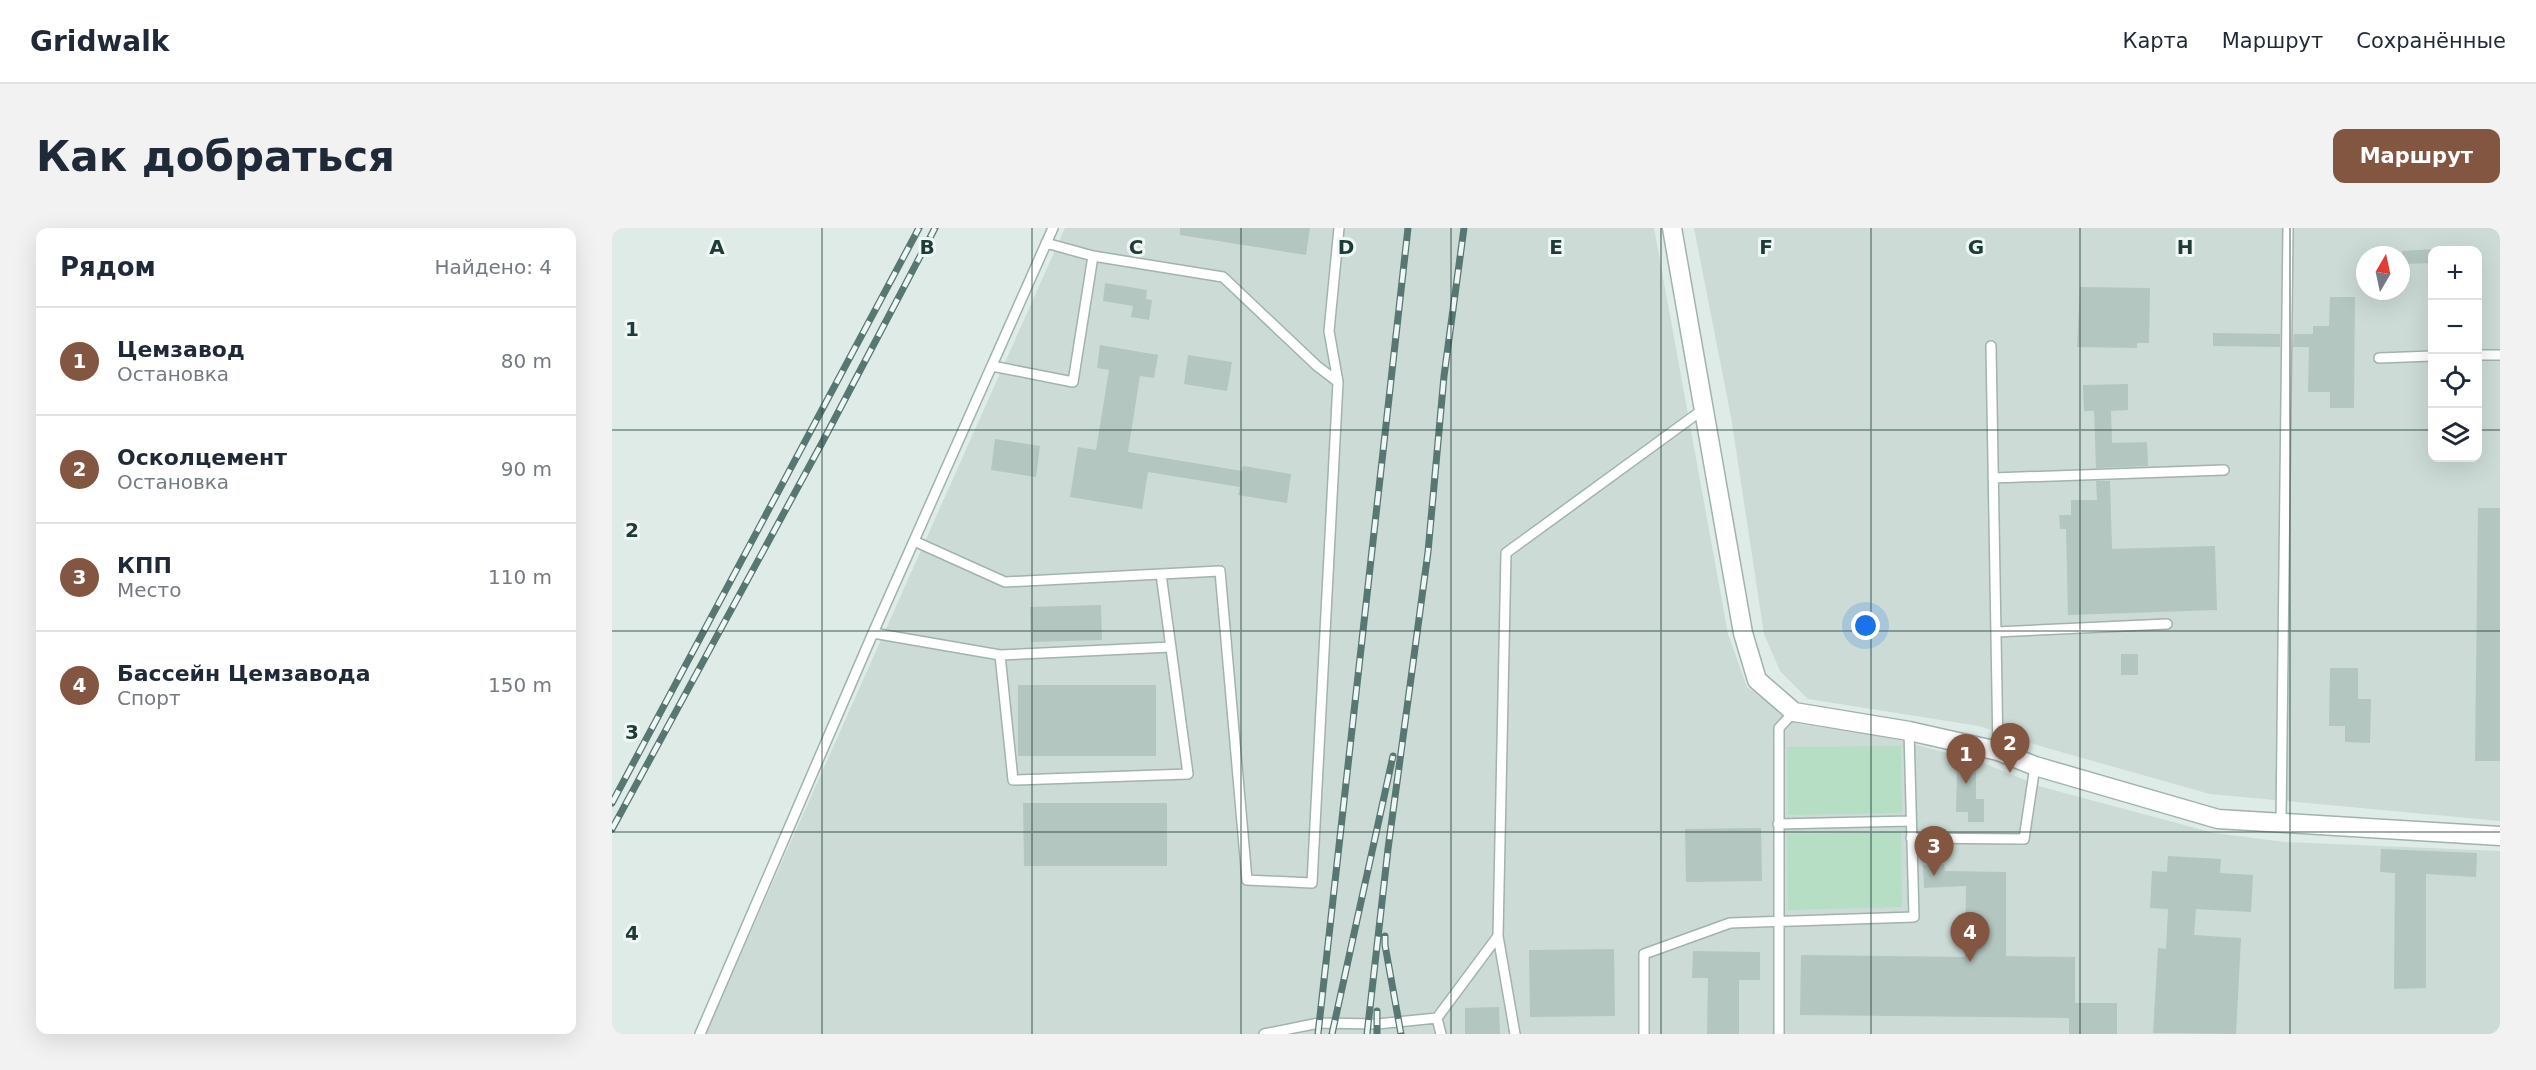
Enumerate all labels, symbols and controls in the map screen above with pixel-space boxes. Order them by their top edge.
text: Gridwalk [30,25,169,58]
text: Карта [2123,29,2189,53]
text: Маршрут [2222,29,2323,53]
text: Сохранённые [2356,29,2506,53]
button: Маршрут [2333,129,2500,183]
text: Как добраться [36,132,395,181]
text: A [709,235,725,259]
text: B [919,235,935,259]
text: C [1129,235,1143,259]
text: D [1338,235,1354,259]
text: E [1549,235,1563,259]
text: F [1759,235,1773,259]
text: G [1968,235,1984,259]
text: H [2177,235,2193,259]
north arrow [2356,246,2410,300]
map controls [2428,246,2482,462]
button: + [2428,246,2482,300]
text: Рядом [60,252,156,282]
text: Найдено: 4 [434,255,552,279]
button: − [2428,300,2482,354]
text: 1 [625,317,639,341]
text: Цемзавод [117,337,245,362]
text: 1 [73,349,86,373]
text: 80 m [501,349,552,373]
button: locate [2428,354,2482,408]
text: Остановка [117,362,229,386]
button: layers [2428,408,2482,462]
text: Осколцемент [117,445,287,470]
text: 2 [73,457,86,481]
text: 90 m [501,457,552,481]
text: Остановка [117,470,229,494]
text: 2 [625,518,639,542]
text: КПП [117,553,172,578]
text: 3 [73,565,86,589]
text: 110 m [488,565,552,589]
text: Место [117,578,181,602]
your location [1851,611,1880,640]
text: Бассейн Цемзавода [117,661,370,686]
text: 4 [73,673,86,697]
text: 150 m [488,673,552,697]
text: Спорт [117,686,181,710]
text: 3 [625,720,639,744]
pin: 2 [1990,724,2030,773]
pin: 1 [1946,734,1986,784]
pin: 3 [1914,826,1954,876]
pin: 4 [1950,912,1990,962]
text: 4 [625,921,639,945]

